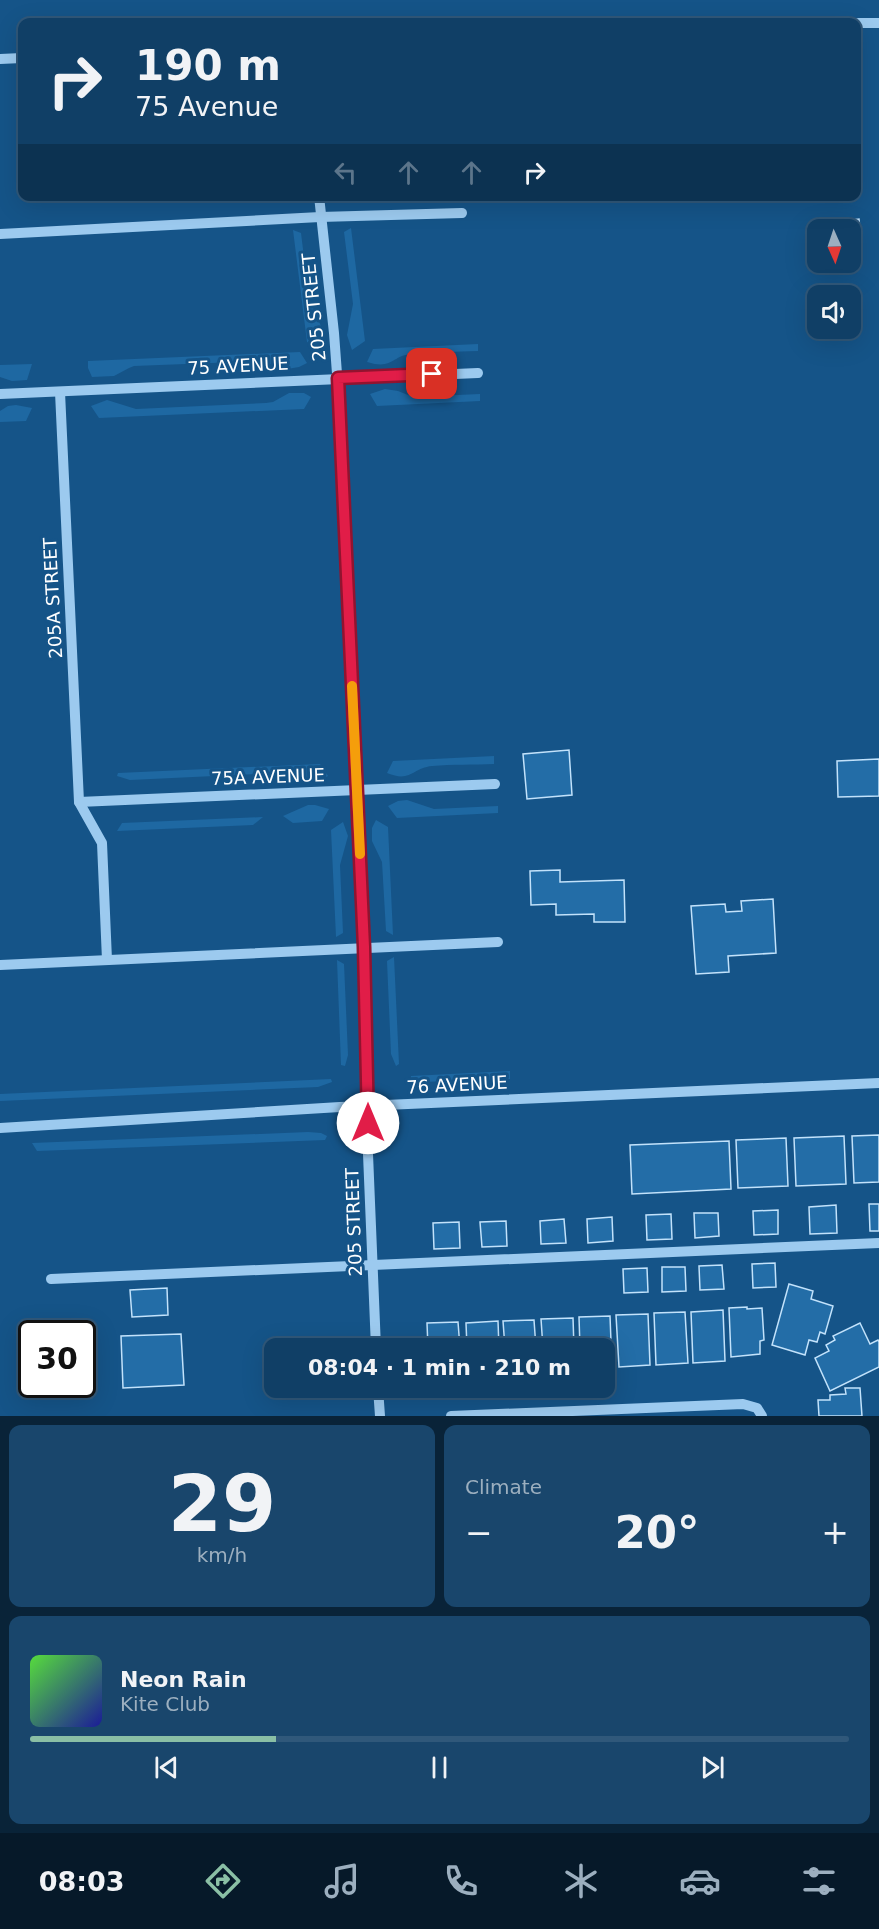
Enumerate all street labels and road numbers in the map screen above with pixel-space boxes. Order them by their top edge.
street label: 205 STREET [297,251,330,362]
street label: 75 AVENUE [187,352,289,379]
street label: 205A STREET [39,536,66,659]
street label: 75A AVENUE [211,764,325,789]
street label: 76 AVENUE [406,1071,508,1098]
street label: 205 STREET [341,1166,366,1277]

